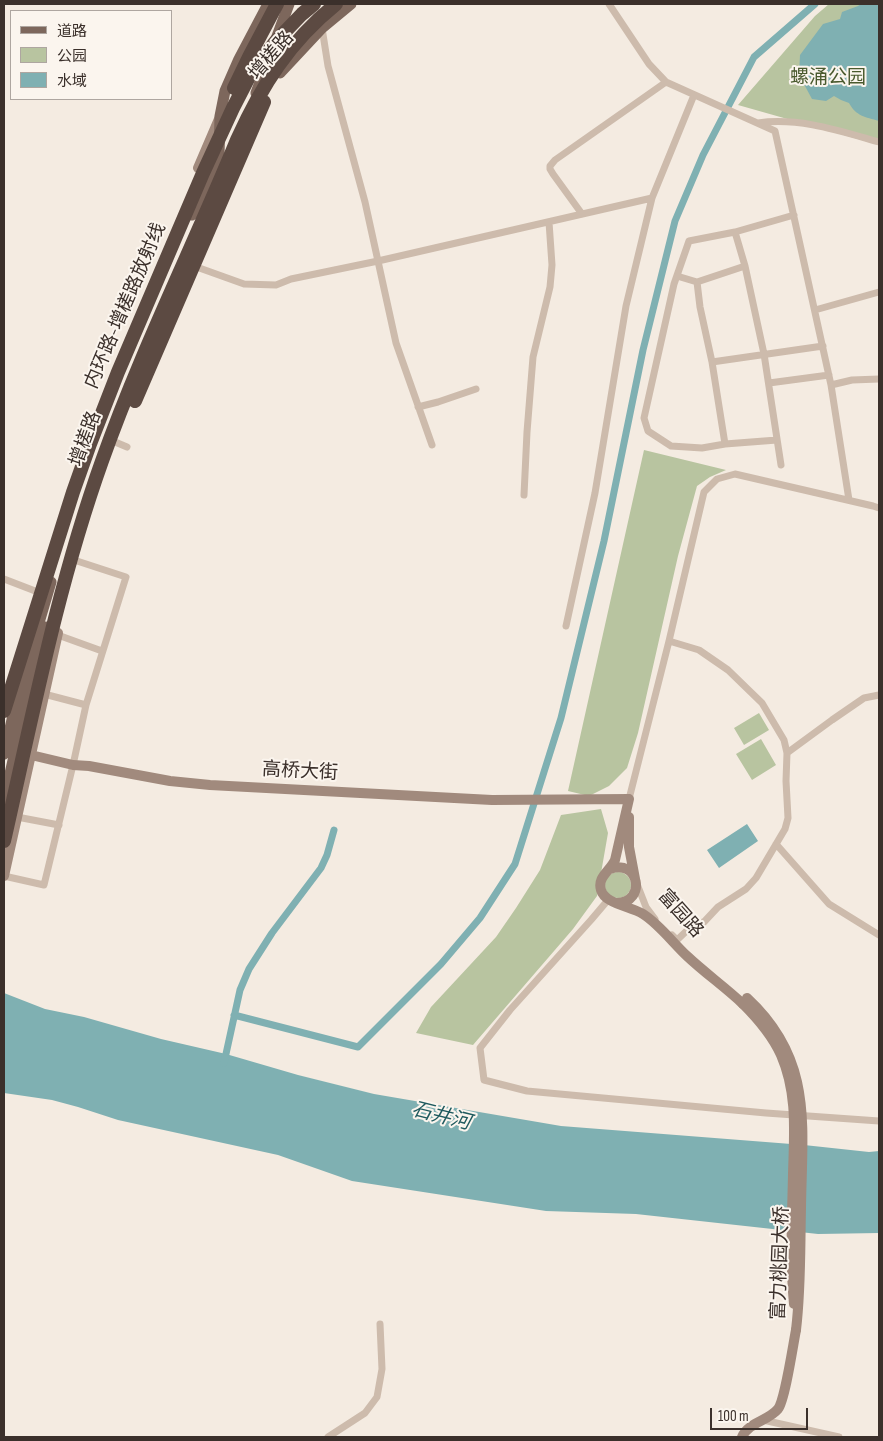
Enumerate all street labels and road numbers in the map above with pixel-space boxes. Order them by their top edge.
street label: 增槎路 [245,27,299,85]
street label: 内环路-增槎路放射线 [81,220,171,392]
street label: 增槎路 [66,408,106,470]
street label: 高桥大街 [261,759,339,785]
street label: 富园路 [652,885,708,943]
street label: 富力桃园大桥 [768,1206,794,1320]

